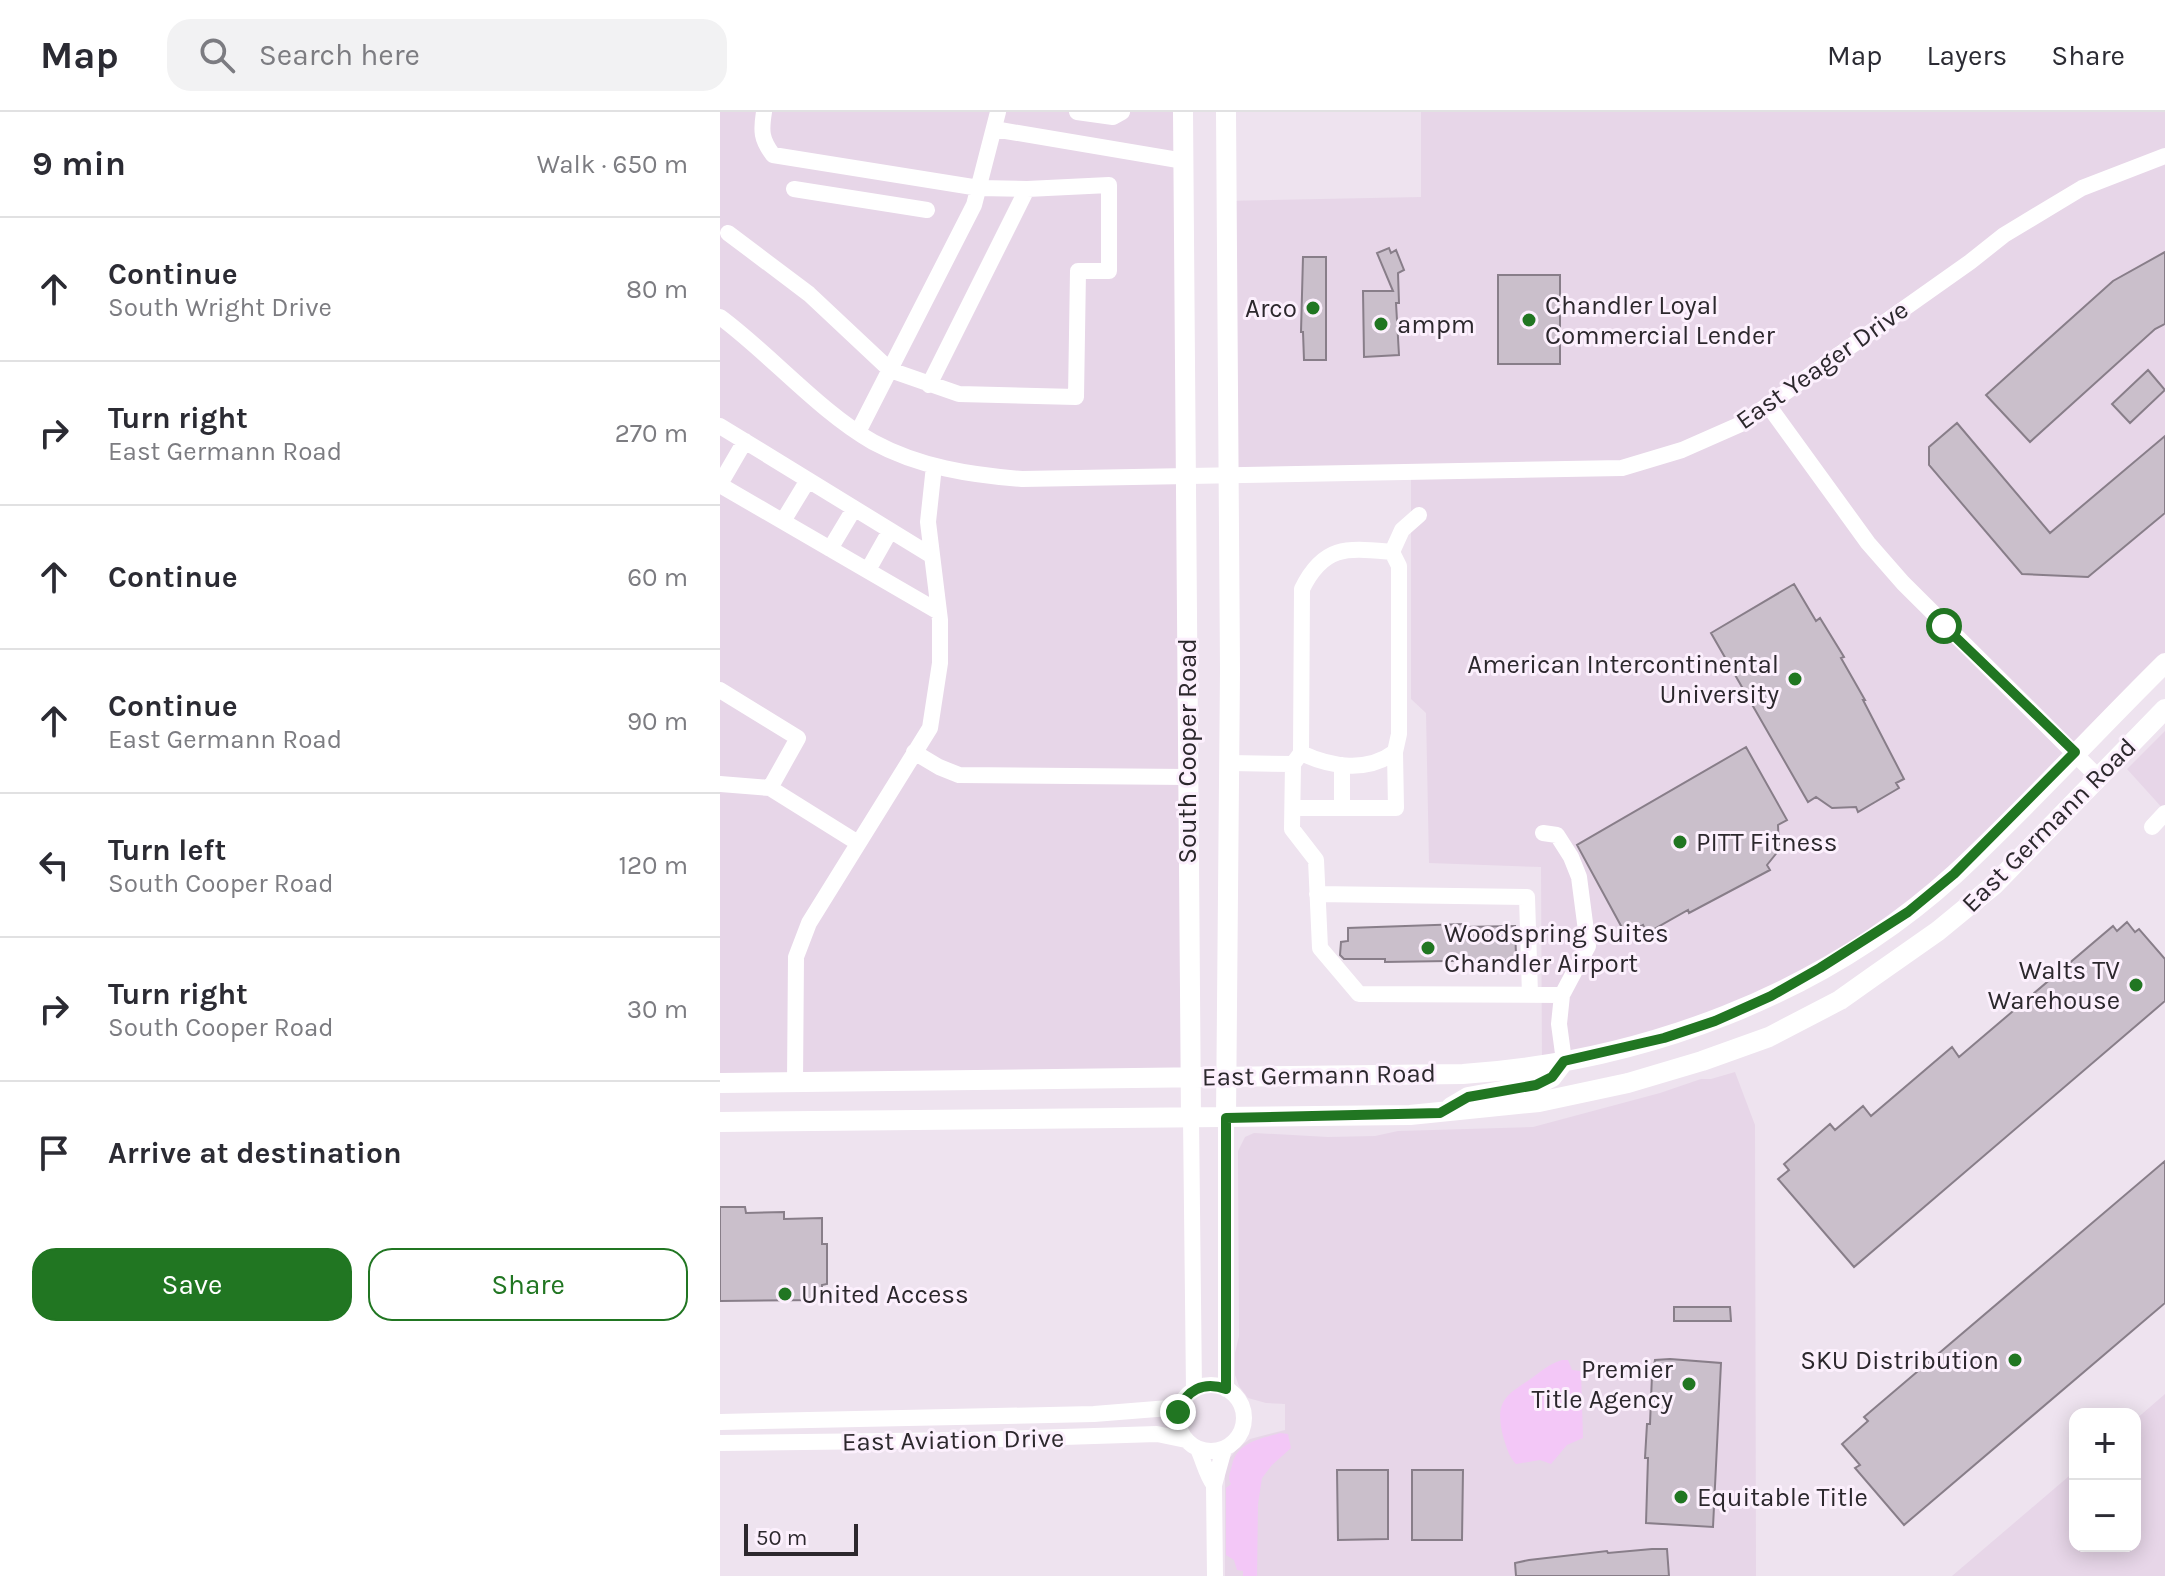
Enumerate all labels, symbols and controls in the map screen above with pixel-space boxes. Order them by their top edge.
search box [167,19,727,91]
text: Map [40,33,119,78]
icon: search [195,33,239,77]
text: Search here [259,37,420,73]
text: Map [1827,39,1882,72]
text: Layers [1926,39,2007,72]
text: Share [2051,39,2125,72]
text: 9 min [32,144,126,184]
text: Walk · 650 m [537,149,688,180]
text: Continue [108,256,238,292]
icon: ahead [32,267,76,311]
text: 80 m [626,274,688,305]
place label: Chandler Loyal Commercial Lender [1545,290,1775,351]
text: South Wright Drive [108,292,332,323]
place label: Arco [1245,293,1297,324]
street label: East Yeager Drive [1730,294,1914,436]
marker: Arco [1304,299,1322,317]
place label: ampm [1397,309,1475,340]
marker: Chandler Loyal Commercial Lender [1520,311,1538,329]
marker: ampm [1372,315,1390,333]
text: Turn right [108,400,248,436]
icon: right [32,411,76,455]
text: 270 m [615,418,688,449]
text: East Germann Road [108,436,342,467]
icon: ahead [32,555,76,599]
text: Continue [108,559,238,595]
text: 60 m [627,562,688,593]
route start [1926,608,1962,644]
street label: South Cooper Road [1172,638,1203,864]
place label: American Intercontinental University [1467,649,1779,710]
marker: American Intercontinental University [1786,670,1804,688]
text: Continue [108,688,238,724]
icon: ahead [32,699,76,743]
text: 90 m [627,706,688,737]
text: East Germann Road [108,724,342,755]
street label: East Germann Road [1955,731,2143,919]
place label: PITT Fitness [1696,827,1837,858]
text: Turn left [108,832,226,868]
marker: PITT Fitness [1671,833,1689,851]
icon: left [32,843,76,887]
text: 120 m [618,850,688,881]
text: South Cooper Road [108,868,334,899]
place label: Woodspring Suites Chandler Airport [1444,918,1669,979]
marker: Woodspring Suites Chandler Airport [1419,939,1437,957]
place label: Walts TV Warehouse [1988,955,2120,1016]
text: Turn right [108,976,248,1012]
marker: Walts TV Warehouse [2127,976,2145,994]
icon: right [32,987,76,1031]
text: 30 m [627,994,688,1025]
text: South Cooper Road [108,1012,334,1043]
street label: East Germann Road [1202,1057,1436,1093]
icon: arrive [32,1131,76,1175]
text: Arrive at destination [108,1135,402,1171]
button: Save [32,1248,352,1321]
button: Share [368,1248,688,1321]
place label: United Access [801,1279,969,1310]
marker: United Access [776,1285,794,1303]
place label: SKU Distribution [1800,1345,1999,1376]
marker: SKU Distribution [2006,1351,2024,1369]
place label: Premier Title Agency [1531,1354,1674,1415]
marker: Premier Title Agency [1680,1375,1698,1393]
route end [1160,1394,1196,1430]
map controls [2069,1408,2141,1552]
button: + [2069,1408,2141,1480]
street label: East Aviation Drive [842,1423,1064,1457]
button: − [2069,1480,2141,1552]
place label: Equitable Title [1697,1482,1868,1513]
marker: Equitable Title [1672,1488,1690,1506]
scale bar [744,1520,858,1556]
text: 50 m [756,1525,807,1551]

